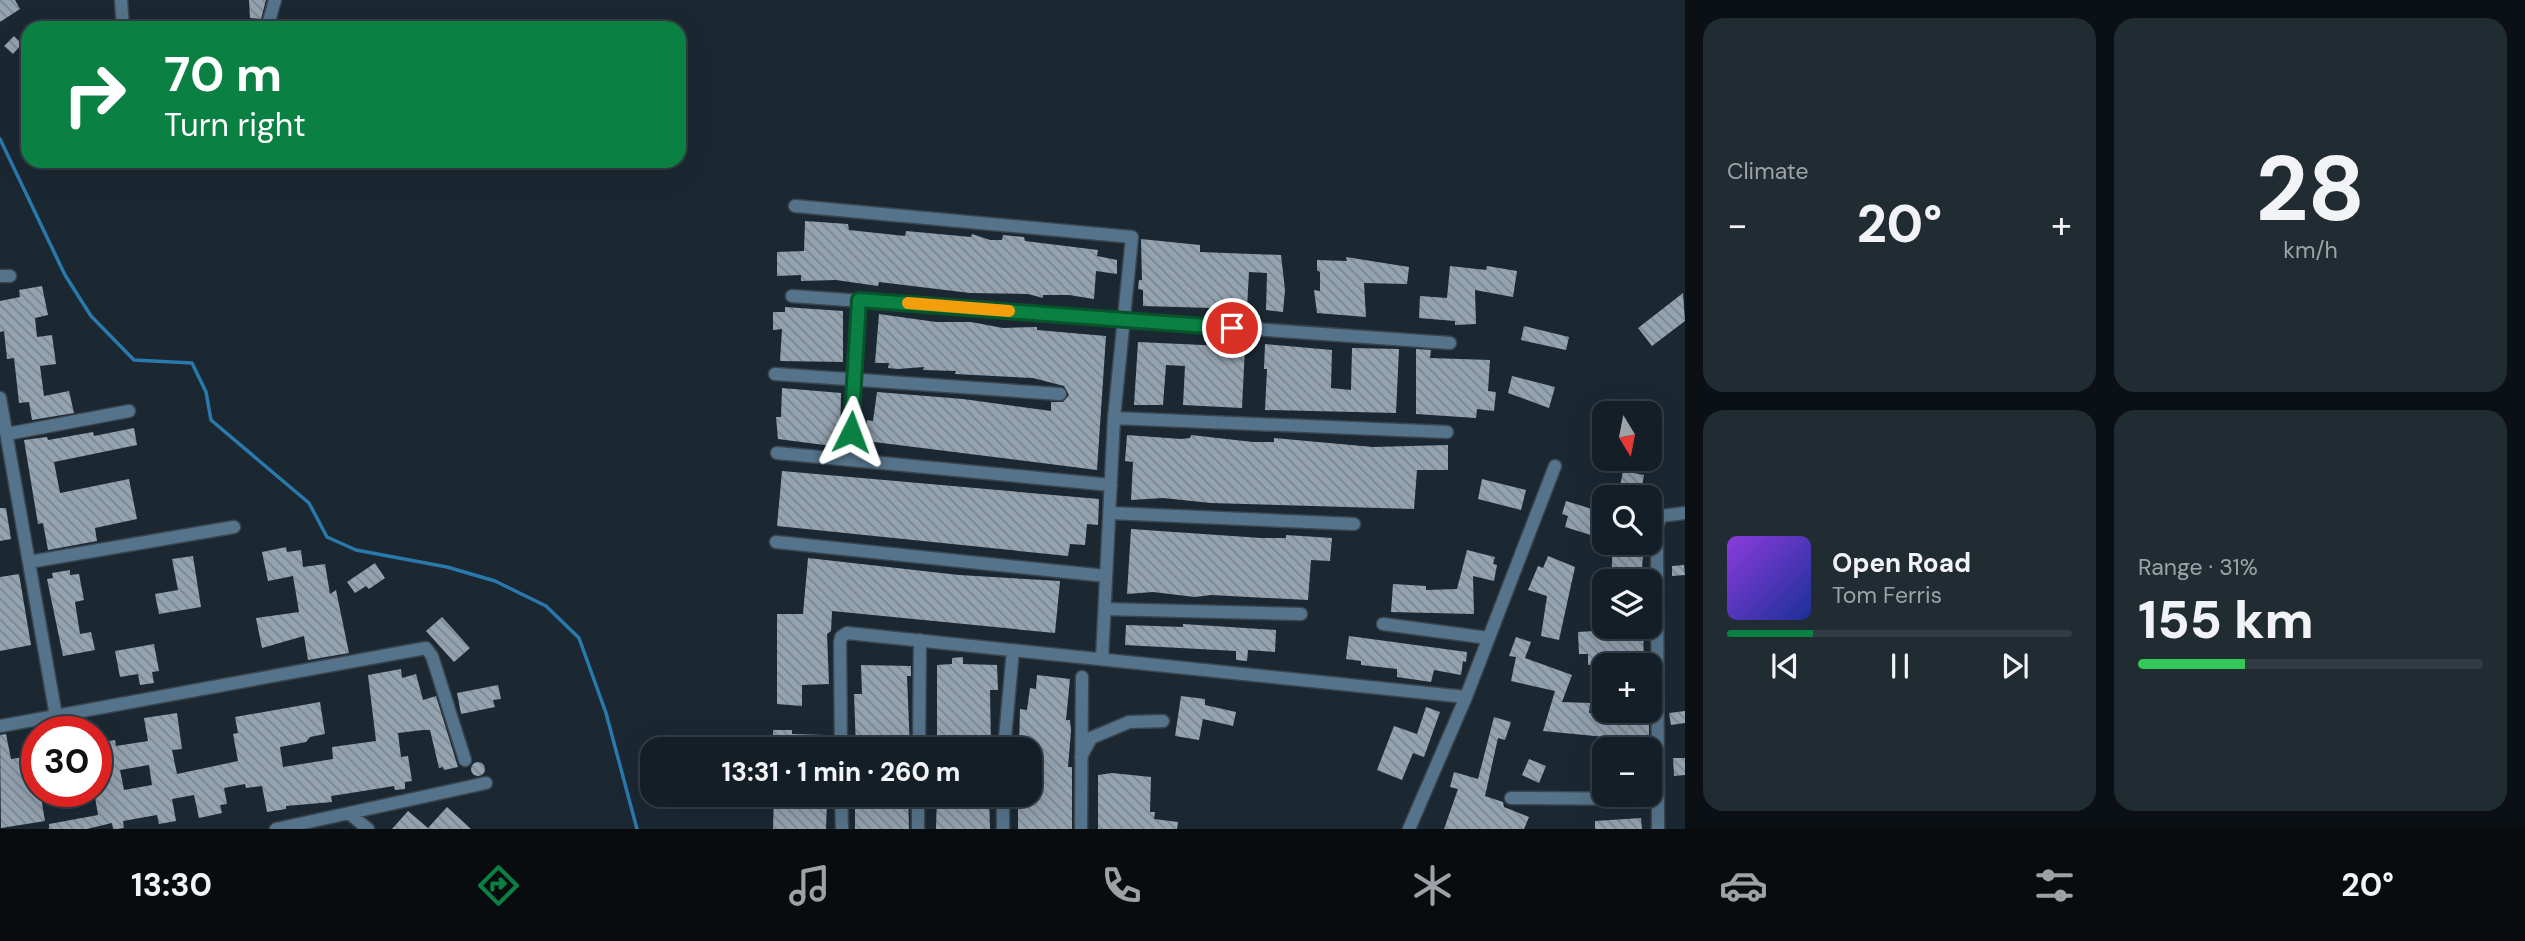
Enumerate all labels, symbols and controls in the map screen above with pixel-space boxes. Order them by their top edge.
text: 70 m [164,42,282,106]
icon: right [49,49,140,140]
text: Turn right [164,104,306,146]
text: 28 [2256,130,2365,248]
text: Climate [1727,156,1809,186]
text: 20° [1857,190,1942,258]
text: − [1727,200,1748,250]
text: + [2051,200,2072,250]
text: km/h [2283,235,2338,265]
pin [1202,298,1262,358]
icon: arrive [1213,309,1251,347]
position arrow [814,395,888,469]
north arrow [1592,401,1662,471]
map controls [1592,401,1662,807]
button: search [1592,485,1662,555]
text: Open Road [1832,546,1971,580]
text: Range · 31% [2138,552,2258,582]
button: layers [1592,569,1662,639]
text: Tom Ferris [1832,580,1942,610]
text: 155 km [2138,586,2314,654]
icon: previous [1766,647,1804,685]
icon: pause [1881,647,1919,685]
icon: next [1996,647,2034,685]
button: + [1592,653,1662,723]
speed limit sign: 30 [21,716,112,807]
button: − [1592,737,1662,807]
text: 13:31 · 1 min · 260 m [722,755,960,789]
icon: directions [474,861,523,910]
icon: music [785,861,834,910]
icon: phone [1097,861,1146,910]
icon: climate [1408,861,1457,910]
icon: car [1719,861,1768,910]
icon: filters [2030,861,2079,910]
text: 13:30 [131,864,212,906]
text: 20° [2341,864,2394,906]

